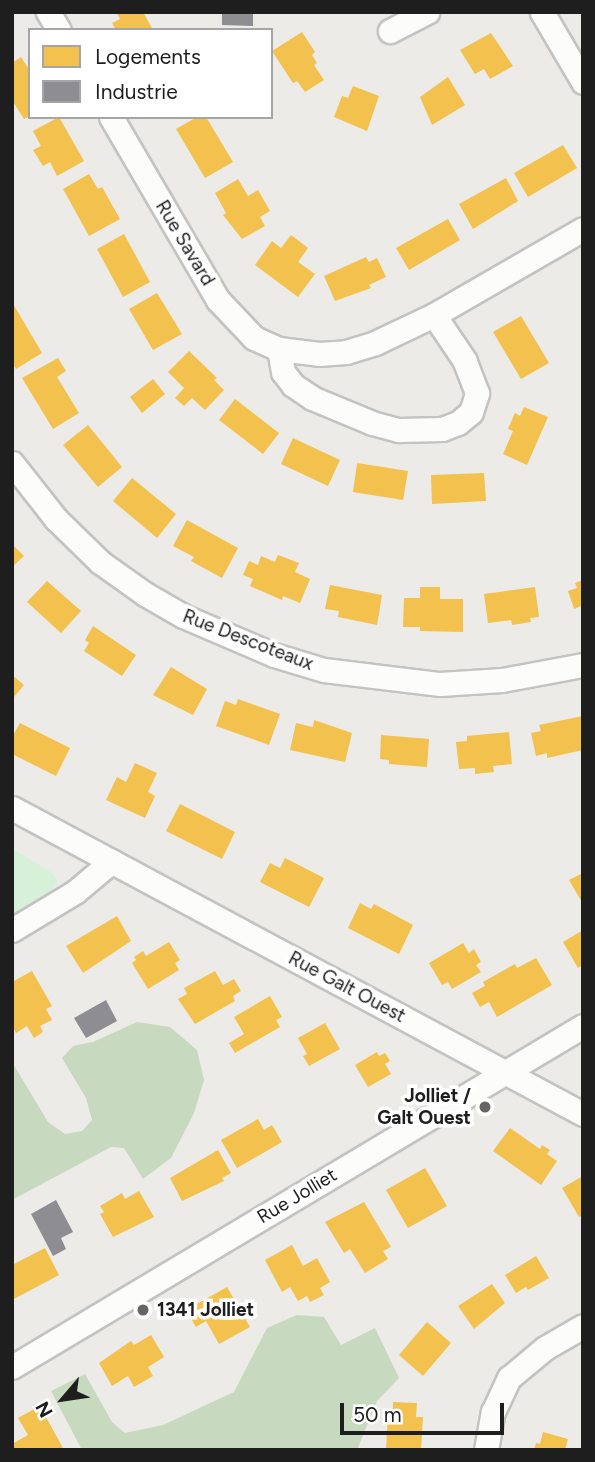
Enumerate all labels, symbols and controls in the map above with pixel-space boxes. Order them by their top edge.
legend [28,28,273,119]
text: Logements [95,44,201,69]
text: Industrie [95,79,178,104]
street label: Rue Savard [151,196,219,290]
street label: Rue Descoteaux [180,605,316,675]
street label: Rue Galt Ouest [284,947,410,1027]
place label: Jolliet / Galt Ouest [377,1085,471,1129]
marker: Jolliet / Galt Ouest [477,1099,493,1115]
street label: Rue Jolliet [253,1163,341,1229]
place label: 1341 Jolliet [157,1299,254,1321]
marker: 1341 Jolliet [135,1302,151,1318]
north arrow [28,1364,98,1434]
scale bar [343,1388,508,1432]
text: N [31,1397,58,1421]
text: 50 m [353,1402,402,1427]

